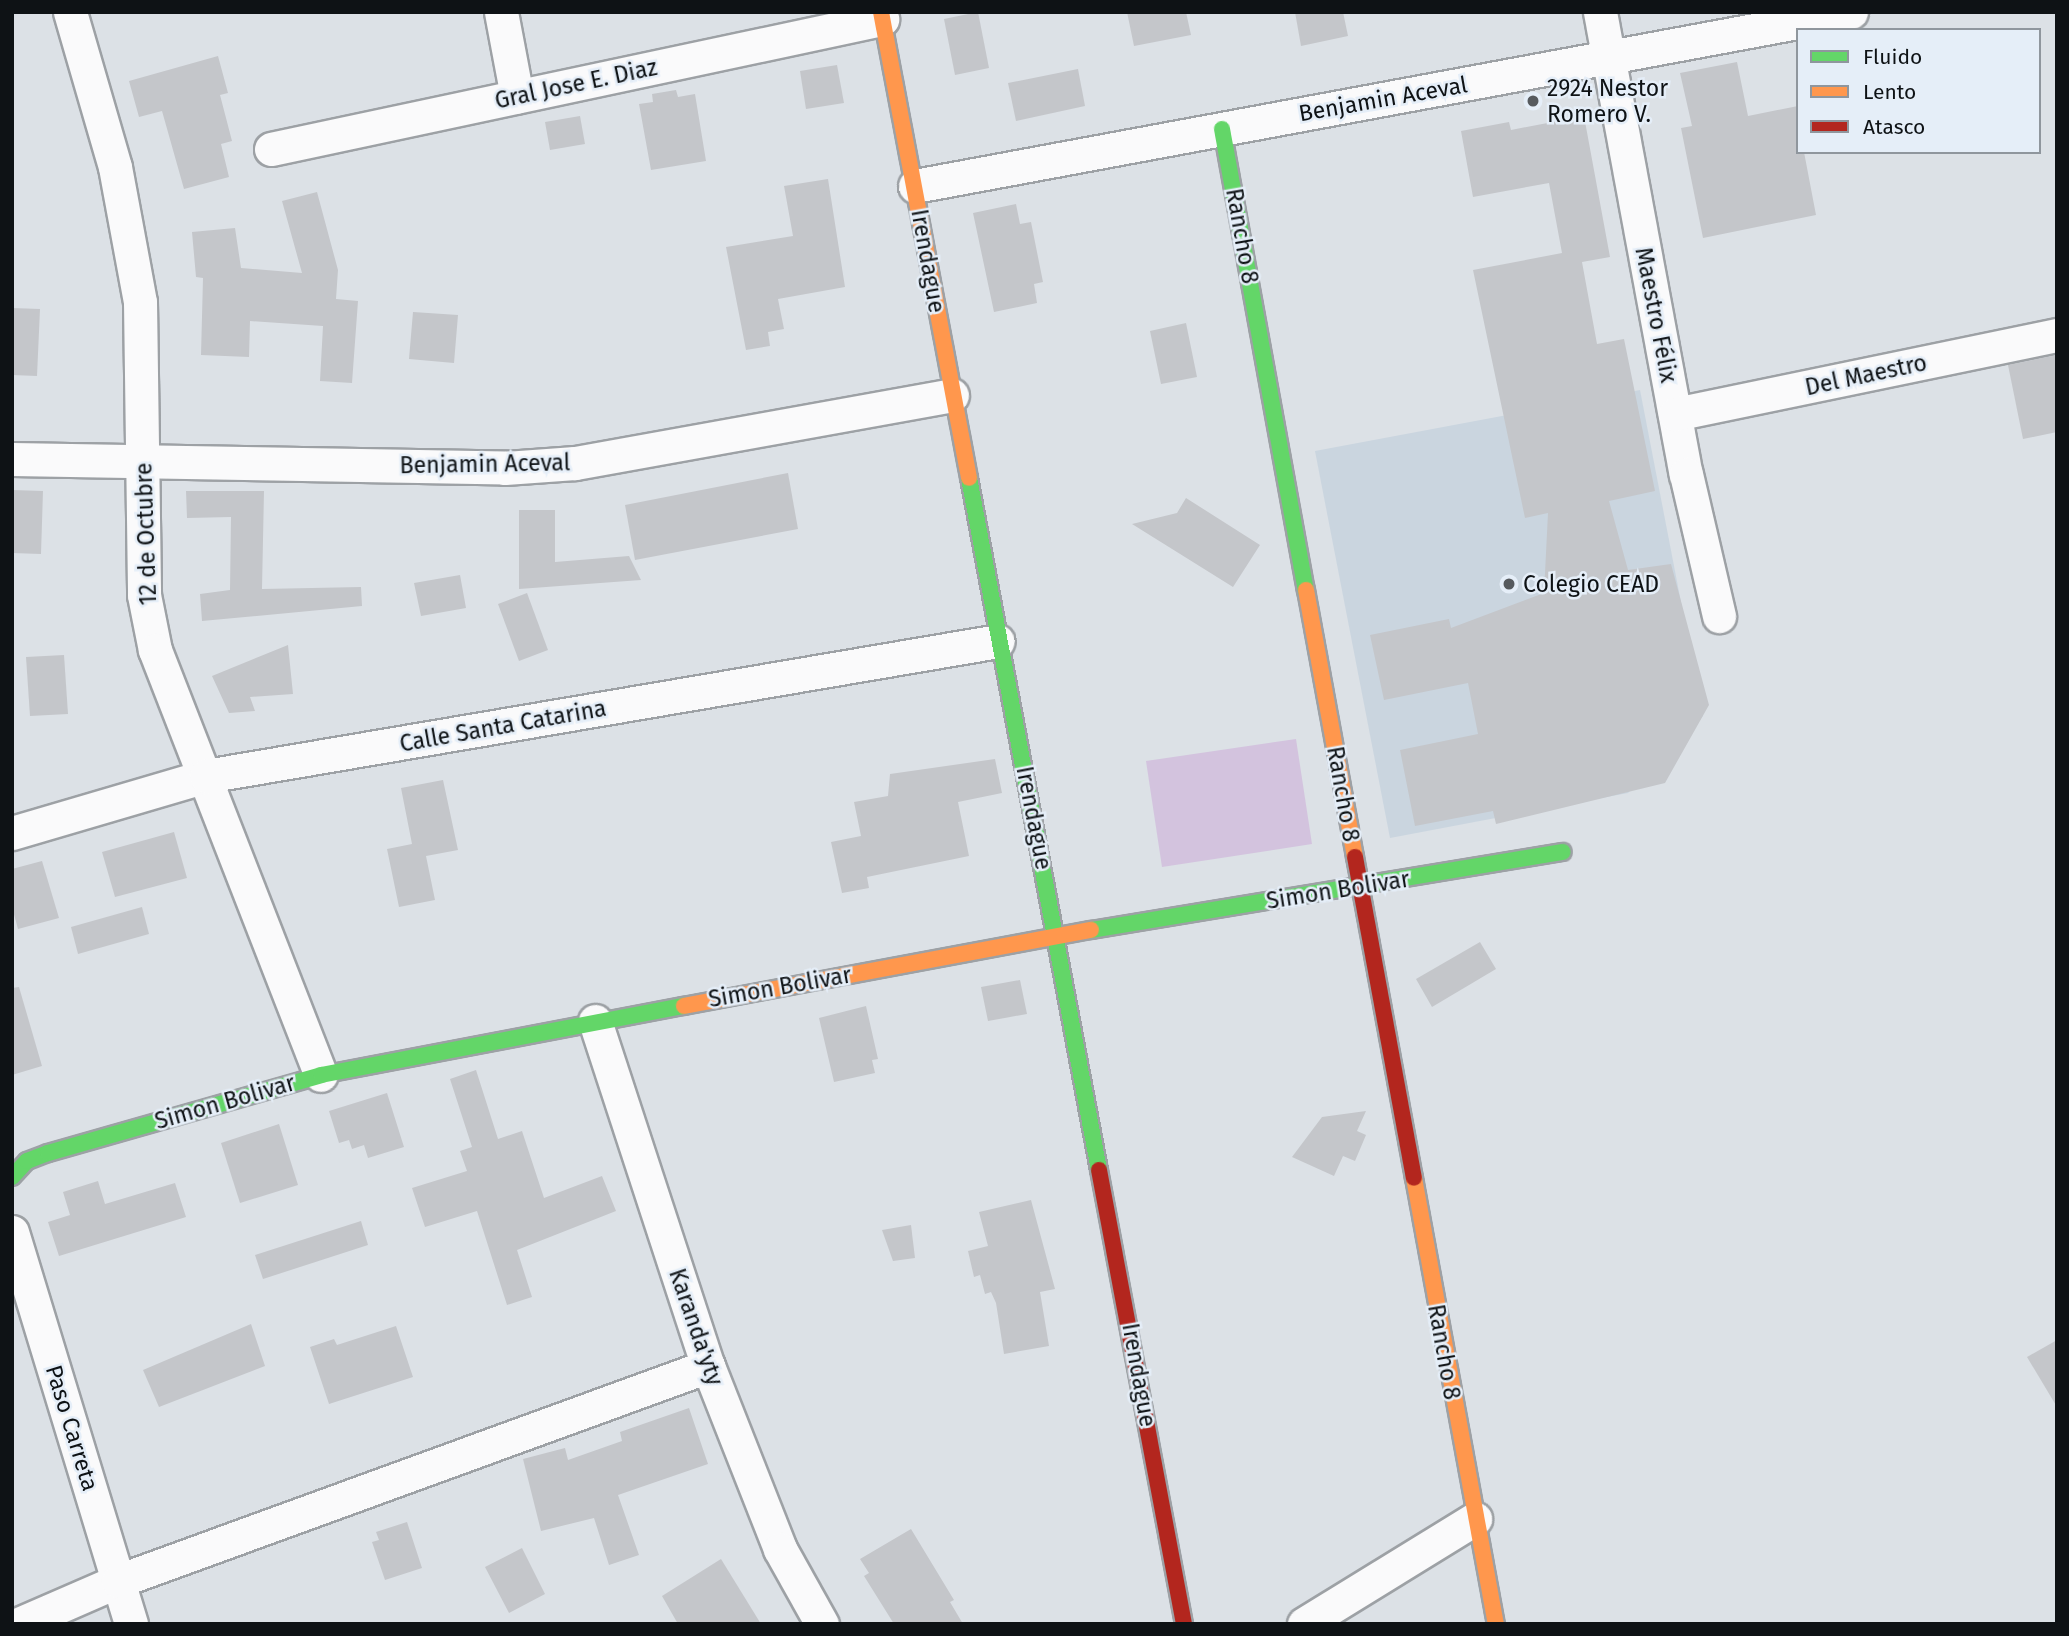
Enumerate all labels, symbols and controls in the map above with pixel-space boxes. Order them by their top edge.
legend [1796,28,2041,154]
text: Fluido [1863,44,1922,70]
street label: Gral Jose E. Diaz [492,53,660,115]
street label: Benjamin Aceval [1296,71,1470,127]
place label: 2924 Nestor Romero V. [1547,74,1668,128]
text: Lento [1863,79,1916,105]
marker: 2924 Nestor Romero V. [1525,93,1541,109]
text: Atasco [1863,114,1925,140]
street label: Rancho 8 [1220,186,1264,286]
street label: Irendague [905,207,951,315]
street label: Maestro Félix [1629,245,1683,385]
street label: Del Maestro [1803,349,1929,401]
street label: Benjamin Aceval [399,449,571,479]
street label: 12 de Octubre [130,462,162,606]
place label: Colegio CEAD [1523,570,1659,598]
marker: Colegio CEAD [1501,576,1517,592]
street label: Calle Santa Catarina [398,694,608,758]
street label: Rancho 8 [1321,744,1365,844]
street label: Irendague [1010,764,1058,872]
street label: Simon Bolivar [1264,865,1412,915]
street label: Simon Bolivar [706,961,854,1013]
street label: Simon Bolivar [152,1069,298,1135]
street label: Karanda'yty [663,1265,729,1389]
street label: Rancho 8 [1422,1302,1466,1402]
street label: Irendague [1116,1321,1162,1429]
street label: Paso Carreta [40,1362,104,1494]

